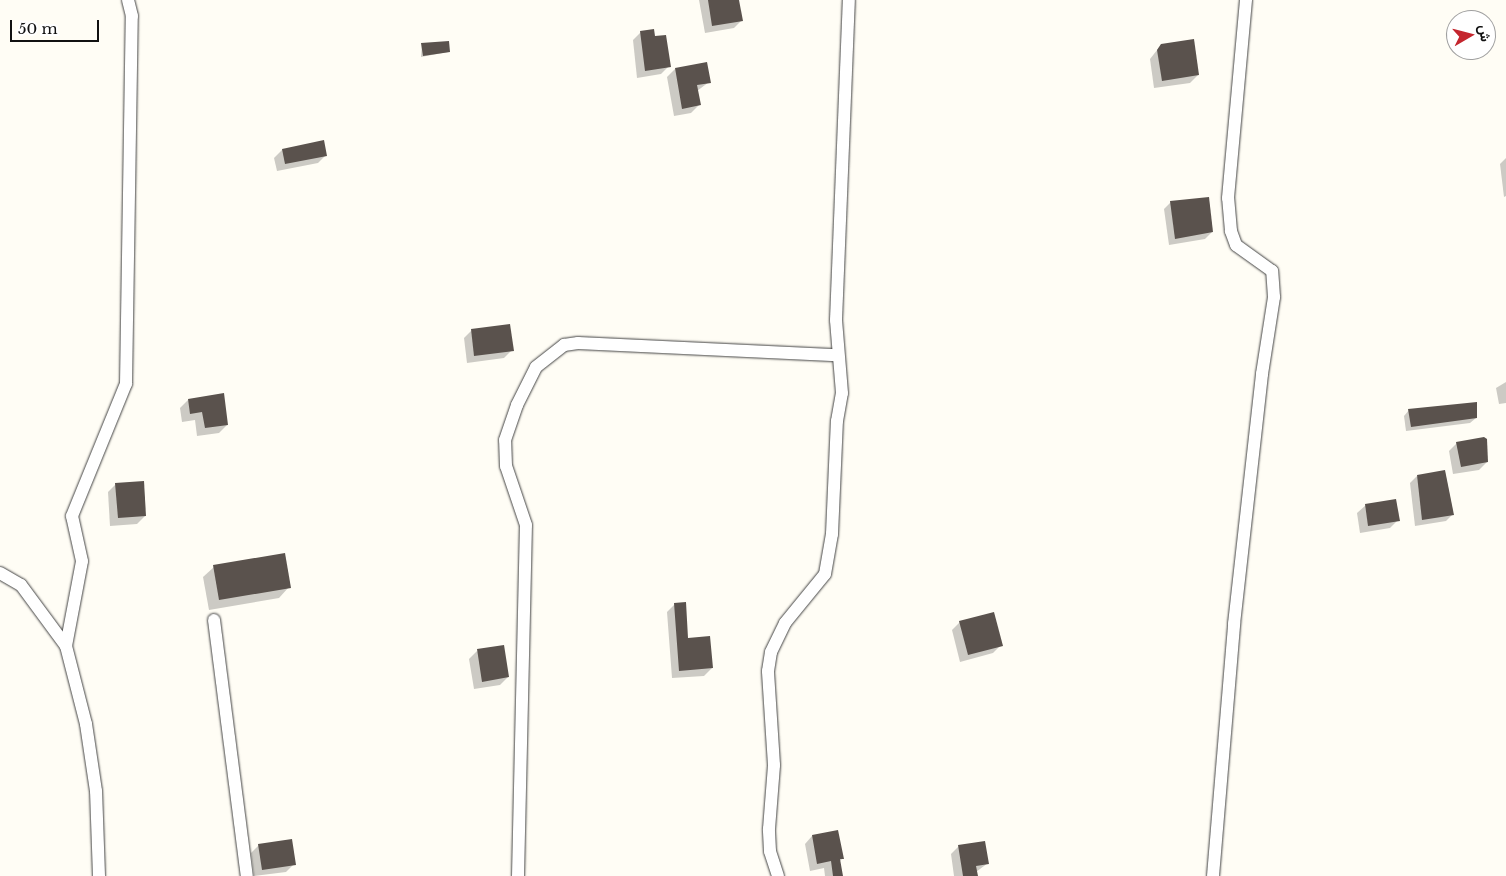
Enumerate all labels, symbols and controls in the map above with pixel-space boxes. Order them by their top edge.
scale bar [12,10,101,42]
north arrow [1446,10,1496,60]
text: 50 m [18,19,58,38]
text: ش [1475,23,1495,43]

